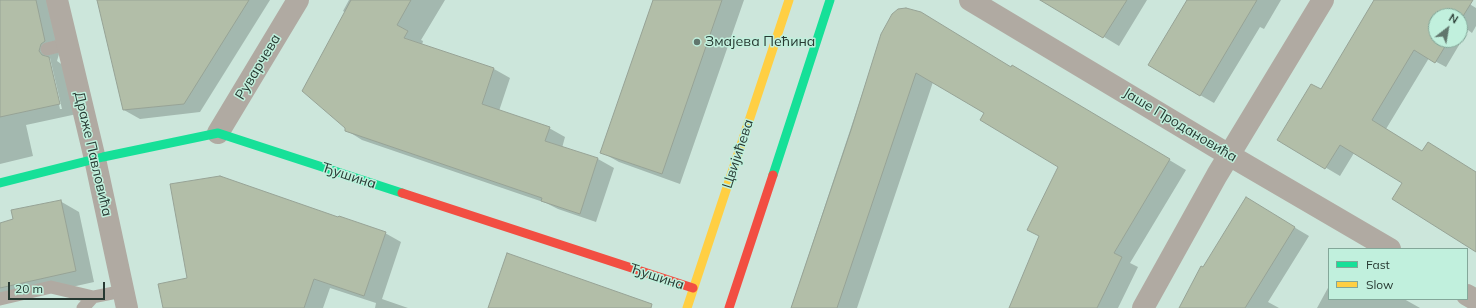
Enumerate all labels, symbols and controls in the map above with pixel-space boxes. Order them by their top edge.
north arrow [1428,8,1468,48]
text: N [1446,10,1461,27]
street label: Руварчева [232,31,284,103]
place label: Змајева Пећина [705,34,815,50]
marker: Змајева Пећина [692,37,702,47]
street label: Јаше Продановића [1120,84,1240,166]
street label: Драже Павловића [70,90,116,218]
street label: Цвијићева [719,117,757,191]
street label: Ђушина [320,159,378,193]
legend [1328,248,1468,300]
text: Fast [1366,257,1390,272]
street label: Ђушина [628,260,686,294]
scale bar [10,274,107,300]
text: Slow [1366,277,1394,292]
text: 20 m [15,281,43,296]

